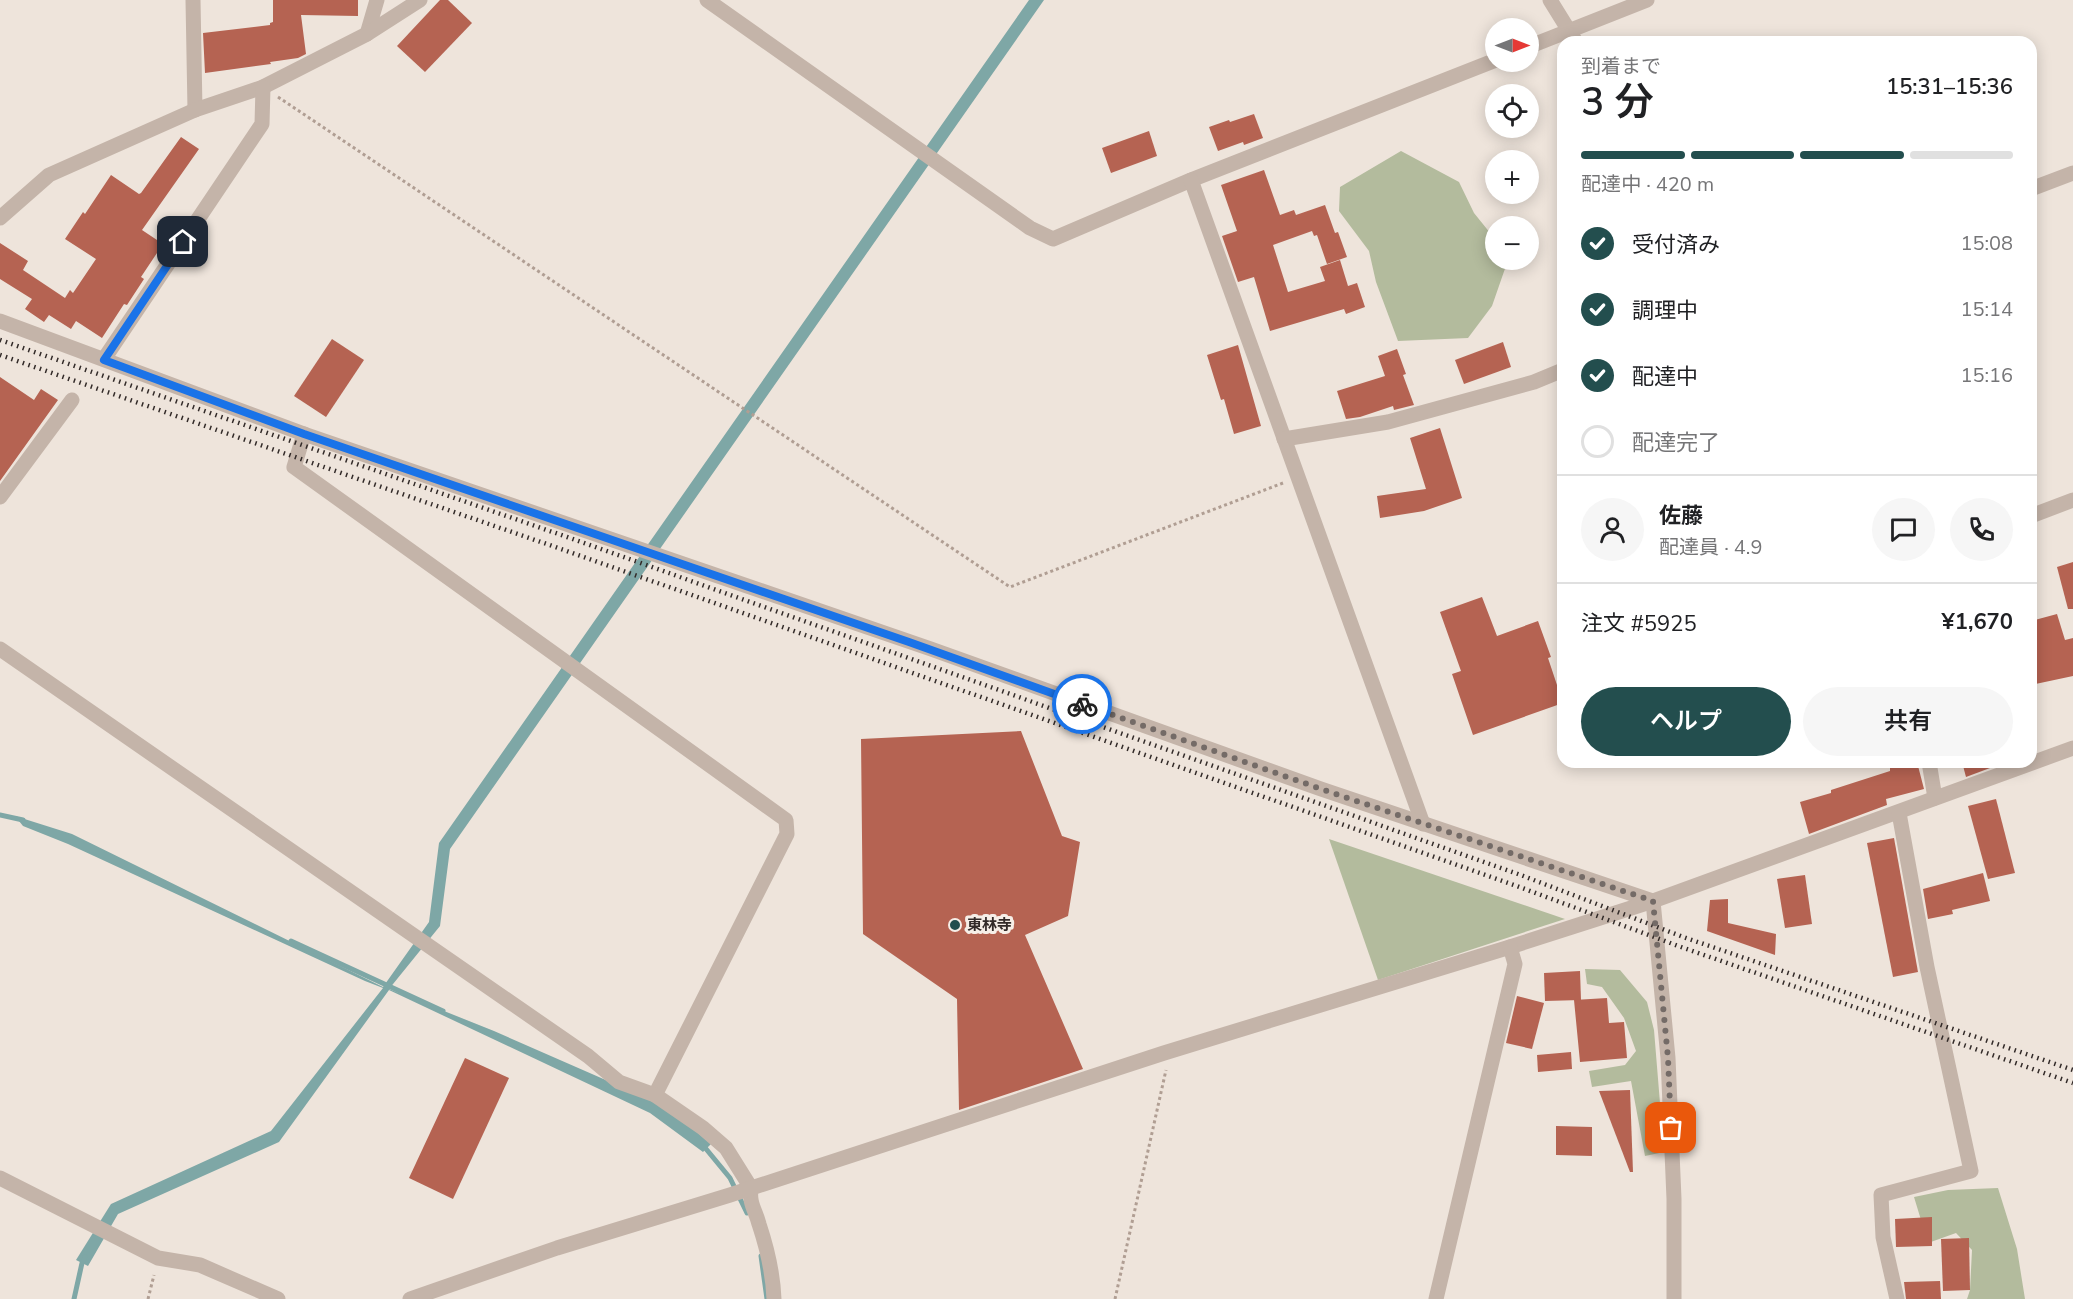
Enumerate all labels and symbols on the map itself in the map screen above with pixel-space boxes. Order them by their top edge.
north arrow [1485,18,1539,72]
pin [157,216,208,267]
courier [1052,674,1112,734]
place label: 東林寺 [967,915,1012,935]
marker: 東林寺 [948,918,962,932]
pin [1645,1102,1696,1153]

